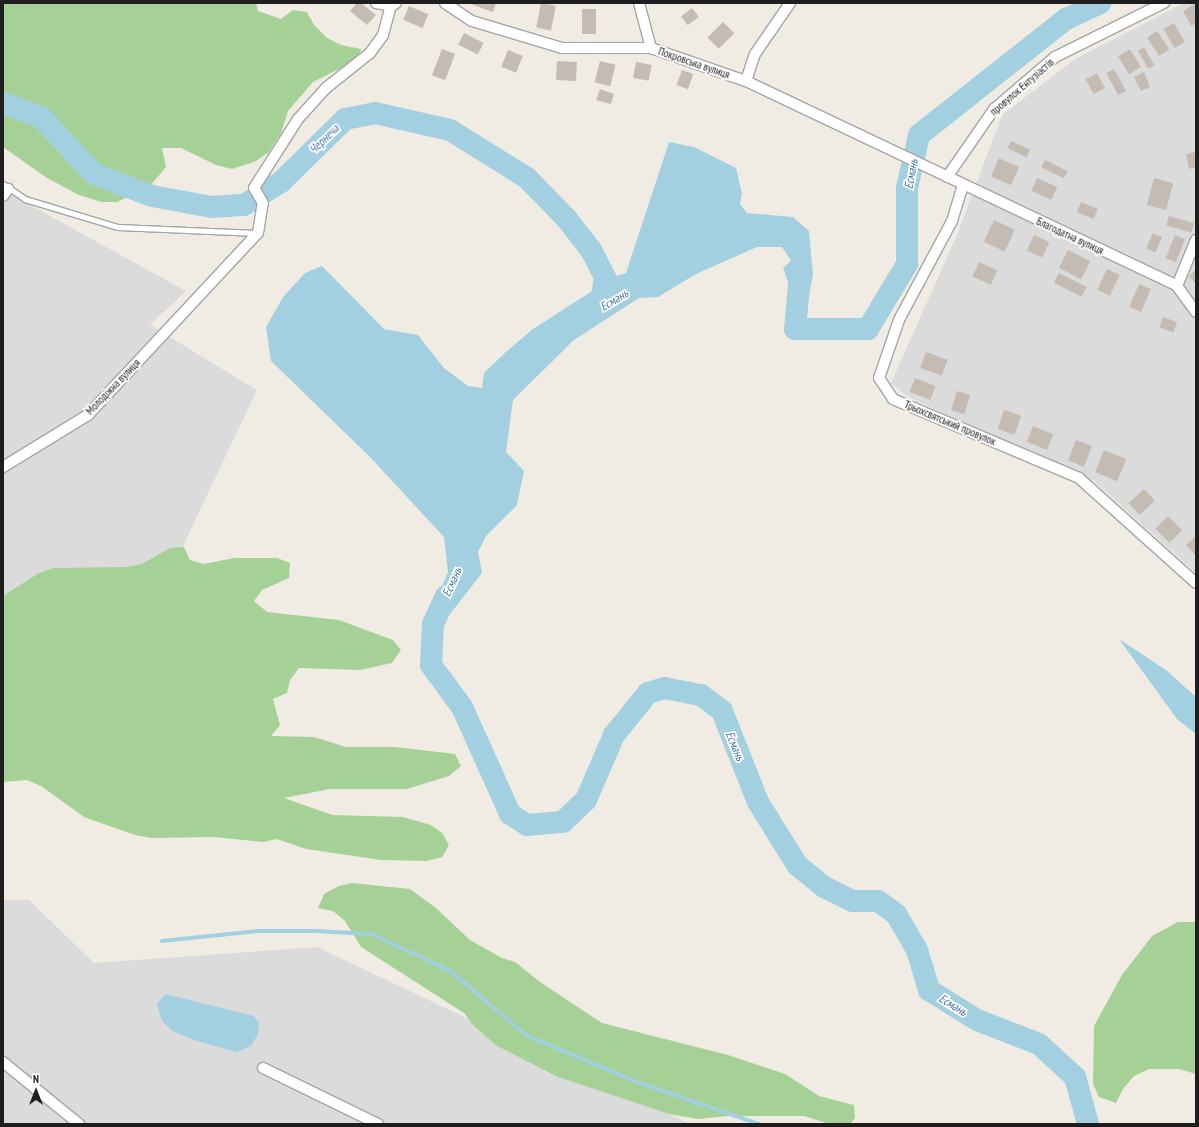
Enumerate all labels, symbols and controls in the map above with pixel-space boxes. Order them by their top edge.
street label: Покровська вулиця [657,45,731,81]
street label: провулок Ентузіастів [987,56,1057,118]
water label: Чернеча [306,121,342,157]
water label: Есмань [901,158,921,190]
street label: Благодатна вулиця [1034,215,1106,257]
water label: Есмань [597,286,631,314]
street label: Молодіжна вулиця [83,356,143,418]
street label: Трьохсвятський провулок [902,398,998,448]
water label: Есмань [439,565,465,599]
water label: Есмань [723,729,747,763]
water label: Есмань [936,991,970,1019]
north arrow [16,1071,56,1111]
text: N [33,1072,39,1086]

